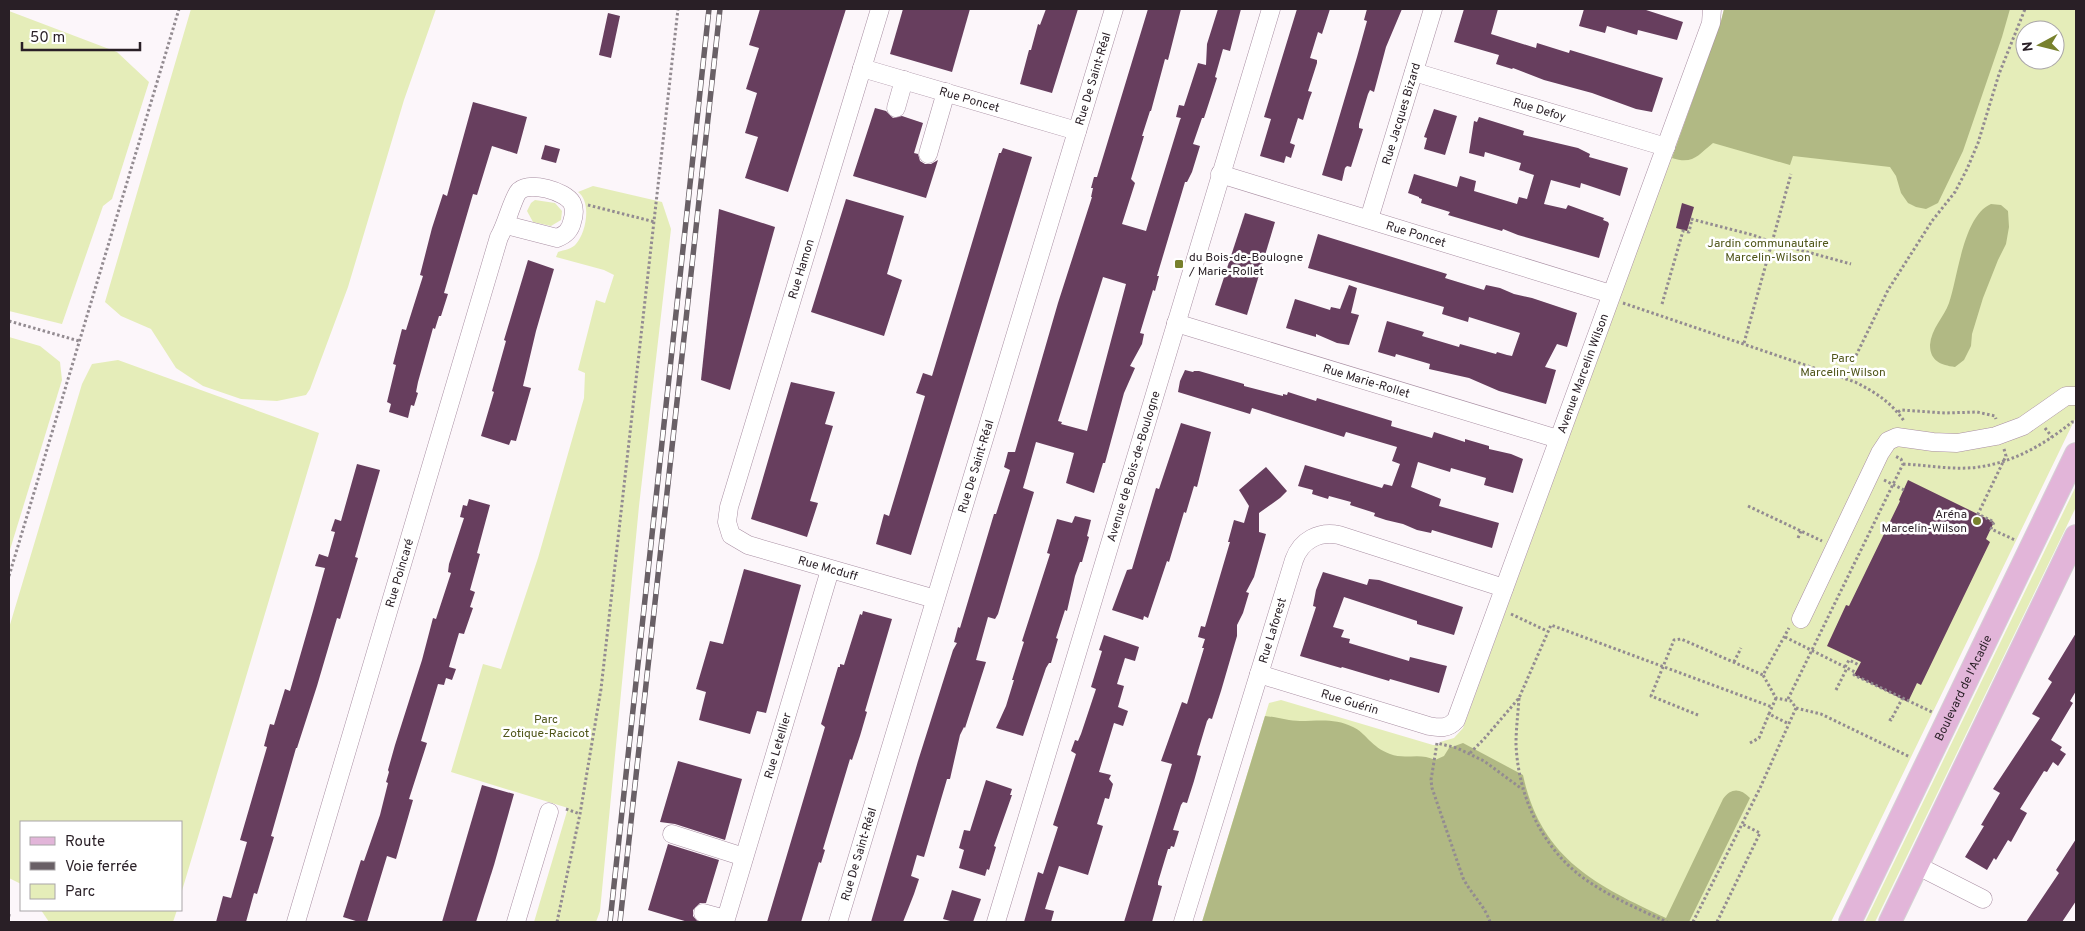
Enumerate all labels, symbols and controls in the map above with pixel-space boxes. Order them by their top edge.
scale bar [22,20,140,52]
north arrow [2015,20,2065,70]
text: 50 m [30,29,65,48]
street label: Rue De Saint-Réal [1072,30,1116,128]
text: N [2020,40,2038,52]
street label: Rue Jacques Bizard [1379,61,1425,167]
street label: Rue Poncet [937,84,1001,117]
street label: Rue Defoy [1511,95,1568,126]
street label: Rue Poncet [1384,218,1448,252]
park label: Jardin communautaire Marcelin-Wilson [1707,236,1829,266]
street label: Rue Hamon [785,237,819,301]
place label: du Bois-de-Boulogne / Marie-Rollet [1188,250,1303,280]
marker: du Bois-de-Boulogne / Marie-Rollet [1173,258,1185,270]
street label: Avenue Marcelin Wilson [1554,312,1613,436]
park label: Parc Marcelin-Wilson [1800,351,1886,381]
street label: Rue Marie-Rollet [1321,361,1412,403]
street label: Avenue de Bois-de-Boulogne [1104,389,1165,544]
street label: Rue De Saint-Réal [955,418,998,515]
place label: Aréna Marcelin-Wilson [1882,507,1967,537]
marker: Aréna Marcelin-Wilson [1971,515,1983,527]
street label: Rue Poincaré [383,537,418,610]
street label: Rue Mcduff [796,553,859,585]
street label: Rue Laforest [1256,596,1291,666]
street label: Boulevard de l'Acadie [1932,633,1996,744]
street label: Rue Guérin [1319,686,1380,719]
street label: Rue Letellier [761,711,796,781]
park label: Parc Zotique-Racicot [503,712,589,742]
street label: Rue De Saint-Réal [838,806,881,903]
legend [20,821,182,911]
text: Route [65,833,105,852]
text: Voie ferrée [65,858,137,877]
text: Parc [65,883,95,902]

